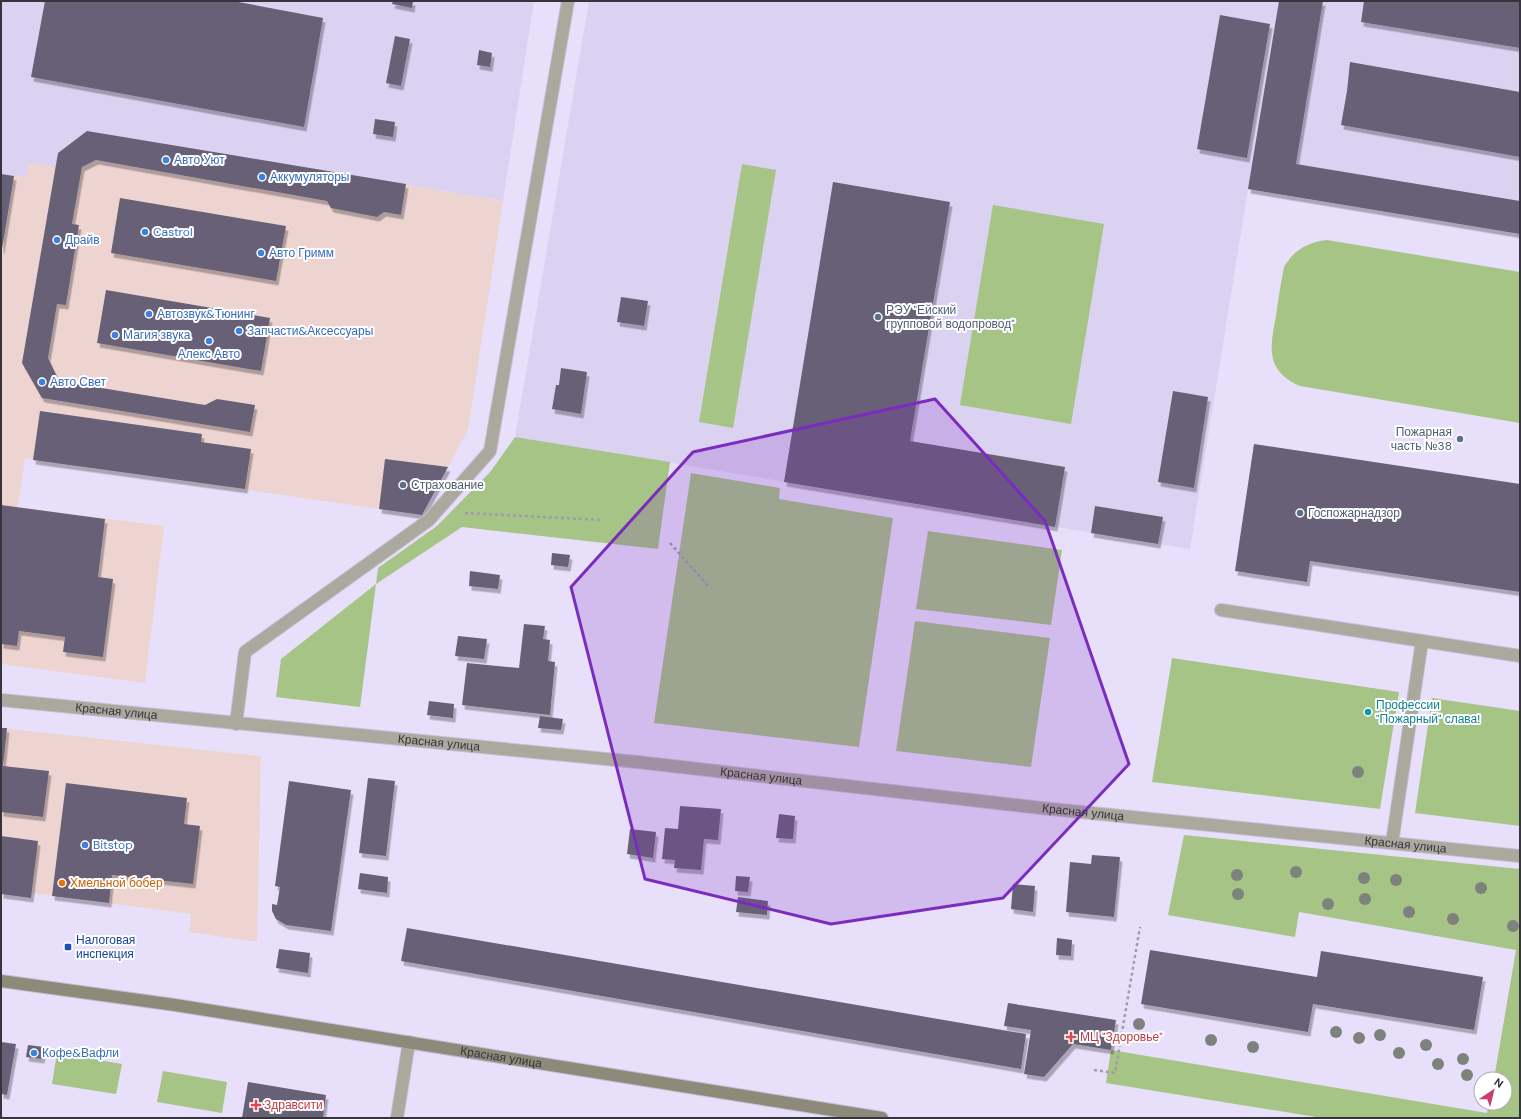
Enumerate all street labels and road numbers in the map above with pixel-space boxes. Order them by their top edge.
street label: Красная улица [75,699,159,723]
street label: Красная улица [397,731,481,755]
street label: Красная улица [719,764,803,789]
street label: Красная улица [1041,800,1125,824]
street label: Красная улица [1364,832,1448,857]
street label: Красная улица [459,1043,543,1072]

